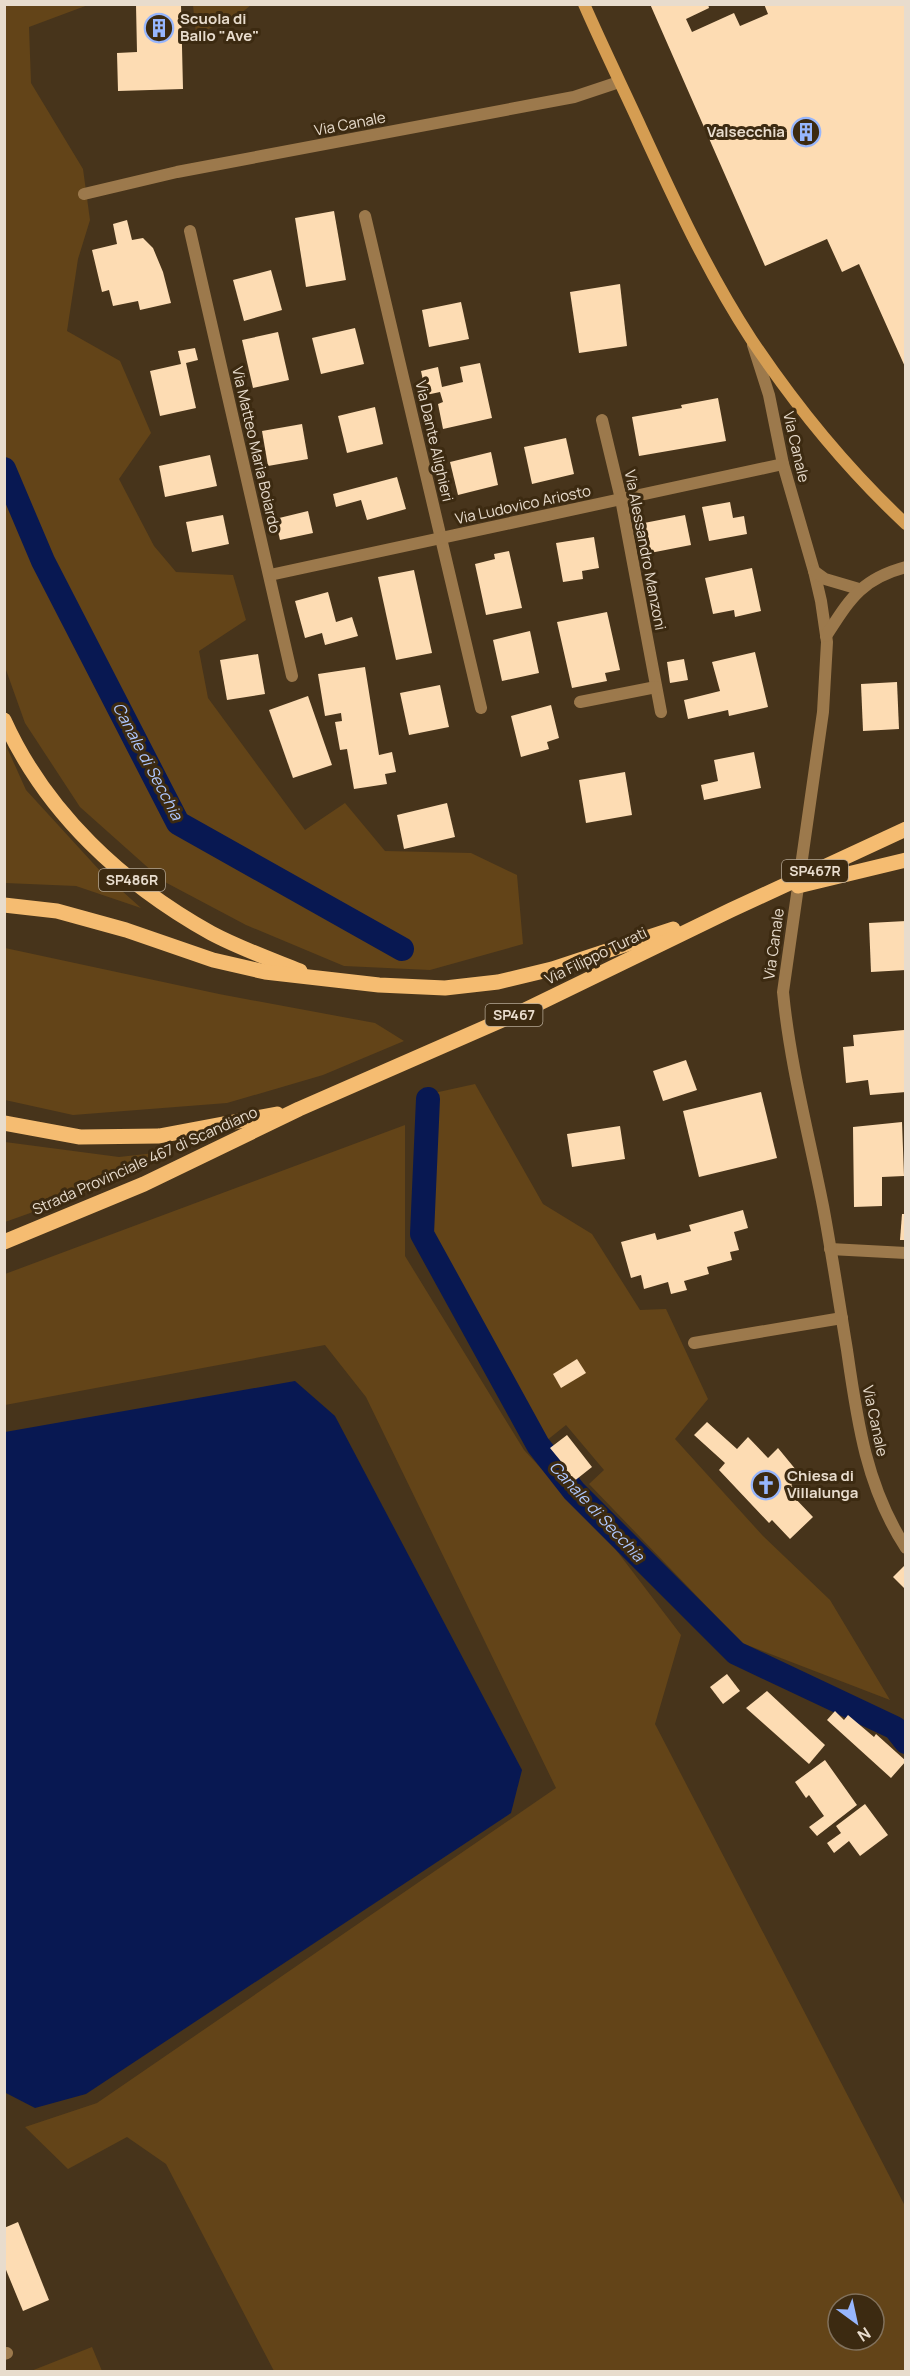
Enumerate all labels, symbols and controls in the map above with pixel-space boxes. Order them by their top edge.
place label: Scuola di Ballo "Ave" [180,8,259,46]
building icon: Scuola di Ballo "Ave" [143,12,175,44]
street label: Via Canale [312,106,388,141]
building icon: Valsecchia [790,116,822,148]
place label: Valsecchia [707,121,785,142]
street label: Via Matteo Maria Boiardo [227,365,286,535]
street label: Via Dante Alighieri [410,378,459,504]
street label: Via Canale [778,409,815,485]
street label: Via Alessandro Manzoni [620,468,671,632]
street label: Via Ludovico Ariosto [453,480,593,529]
water label: Canale di Secchia [108,698,189,825]
road number: SP467R [782,860,848,882]
road number: SP486R [99,869,165,891]
street label: Via Canale [758,907,789,981]
street label: Via Filippo Turati [541,922,650,989]
road number: SP467 [486,1004,542,1026]
street label: Strada Provinciale 467 di Scandiano [29,1101,261,1220]
street label: Via Canale [858,1383,893,1459]
water label: Canale di Secchia [545,1456,650,1567]
place label: Chiesa di Villalunga [787,1465,858,1503]
church icon: Chiesa di Villalunga [750,1469,782,1501]
north arrow [826,2292,886,2352]
text: N [853,2322,875,2347]

